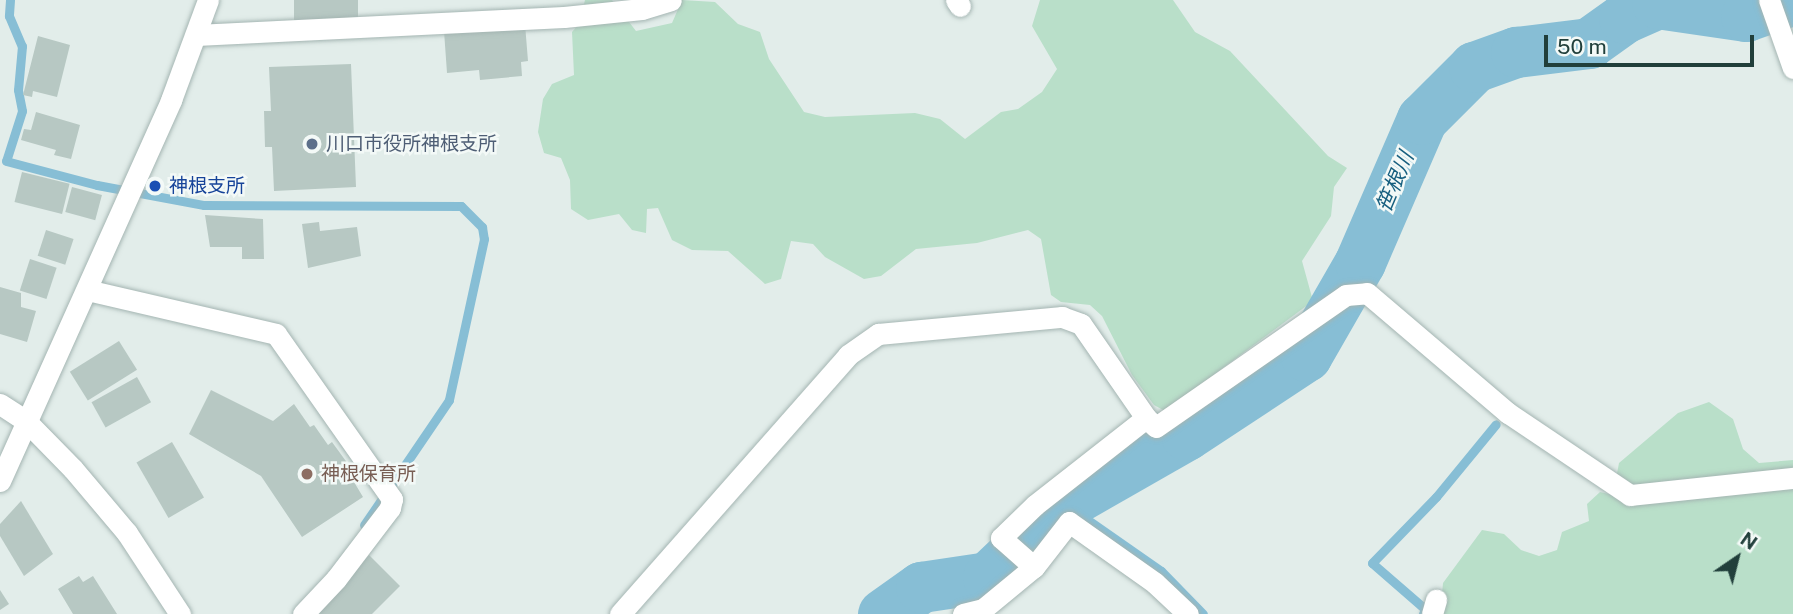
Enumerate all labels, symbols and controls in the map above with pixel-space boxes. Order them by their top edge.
scale bar [1548,21,1758,65]
text: 50 m [1557,34,1607,59]
place label: 川口市役所神根支所 [326,133,497,155]
marker: 川口市役所神根支所 [304,136,320,152]
water label: 笹根川 [1371,148,1419,216]
place label: 神根支所 [169,175,245,197]
marker: 神根支所 [147,178,163,194]
place label: 神根保育所 [321,463,416,485]
marker: 神根保育所 [299,466,315,482]
north arrow [1702,523,1772,593]
text: N [1737,528,1761,554]

